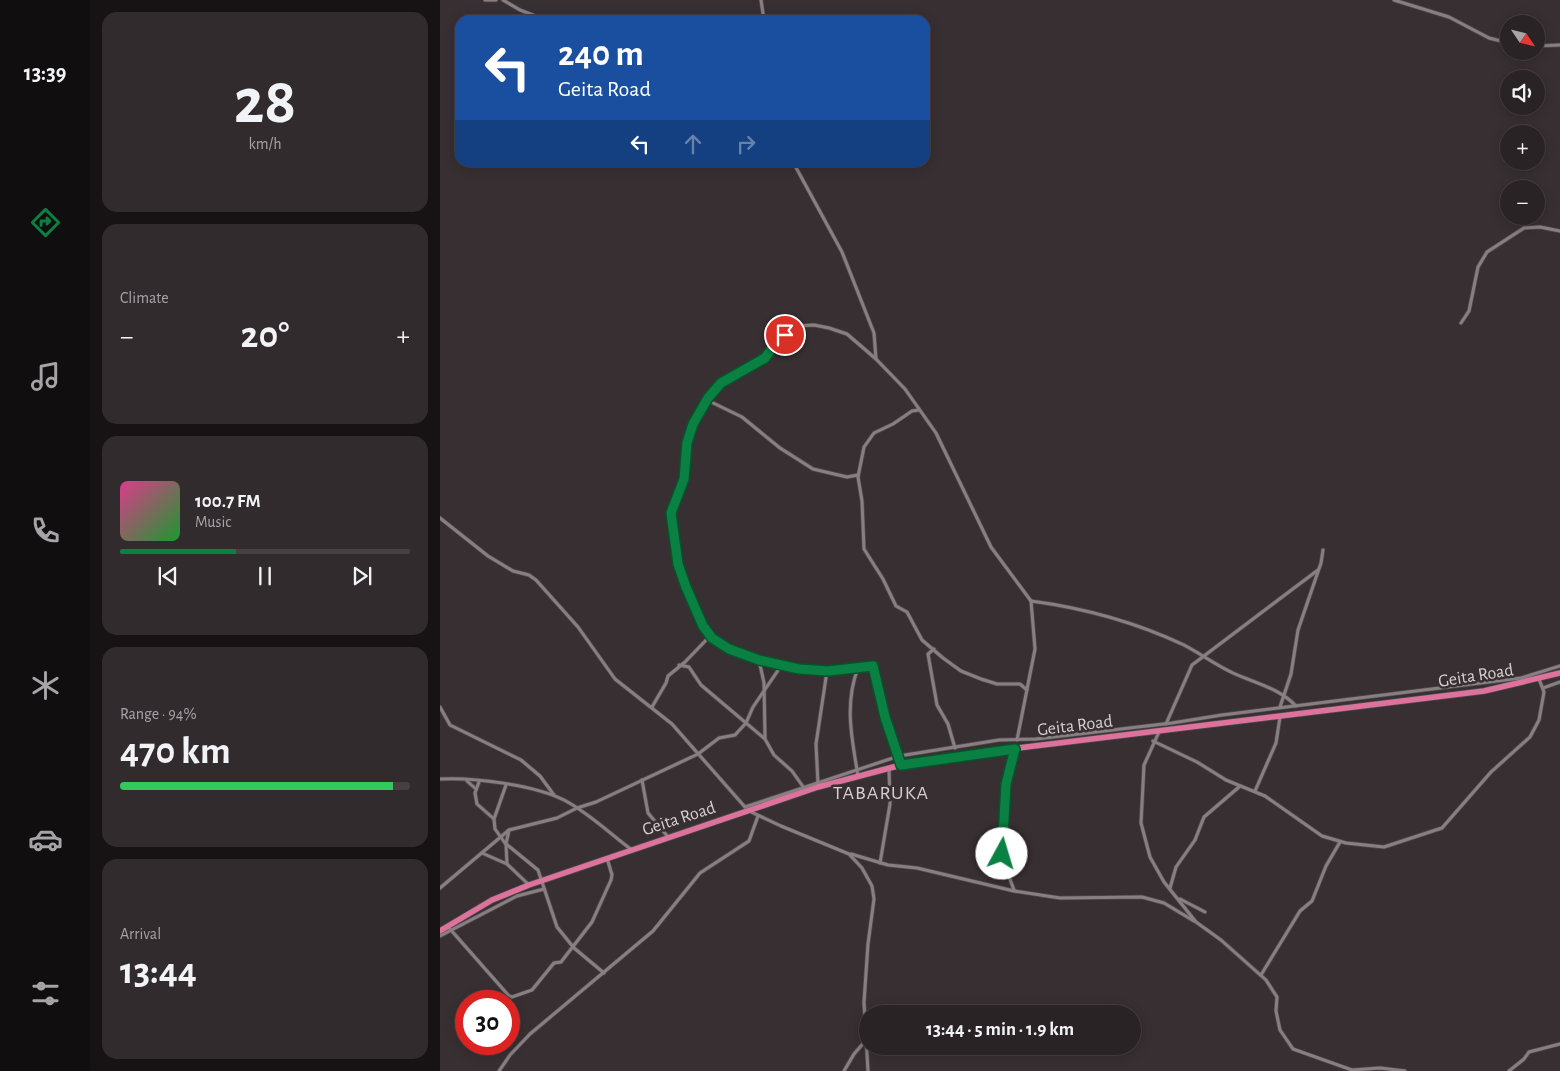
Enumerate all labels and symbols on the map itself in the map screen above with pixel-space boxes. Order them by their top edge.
north arrow [1500,15,1545,60]
pin [764,314,806,356]
street label: Geita Road [1437,661,1515,691]
street label: Geita Road [1036,712,1114,740]
district label: TABARUKA [833,783,929,803]
street label: Geita Road [640,799,718,839]
position arrow [975,827,1027,879]
speed limit sign: 30 [455,990,520,1055]

